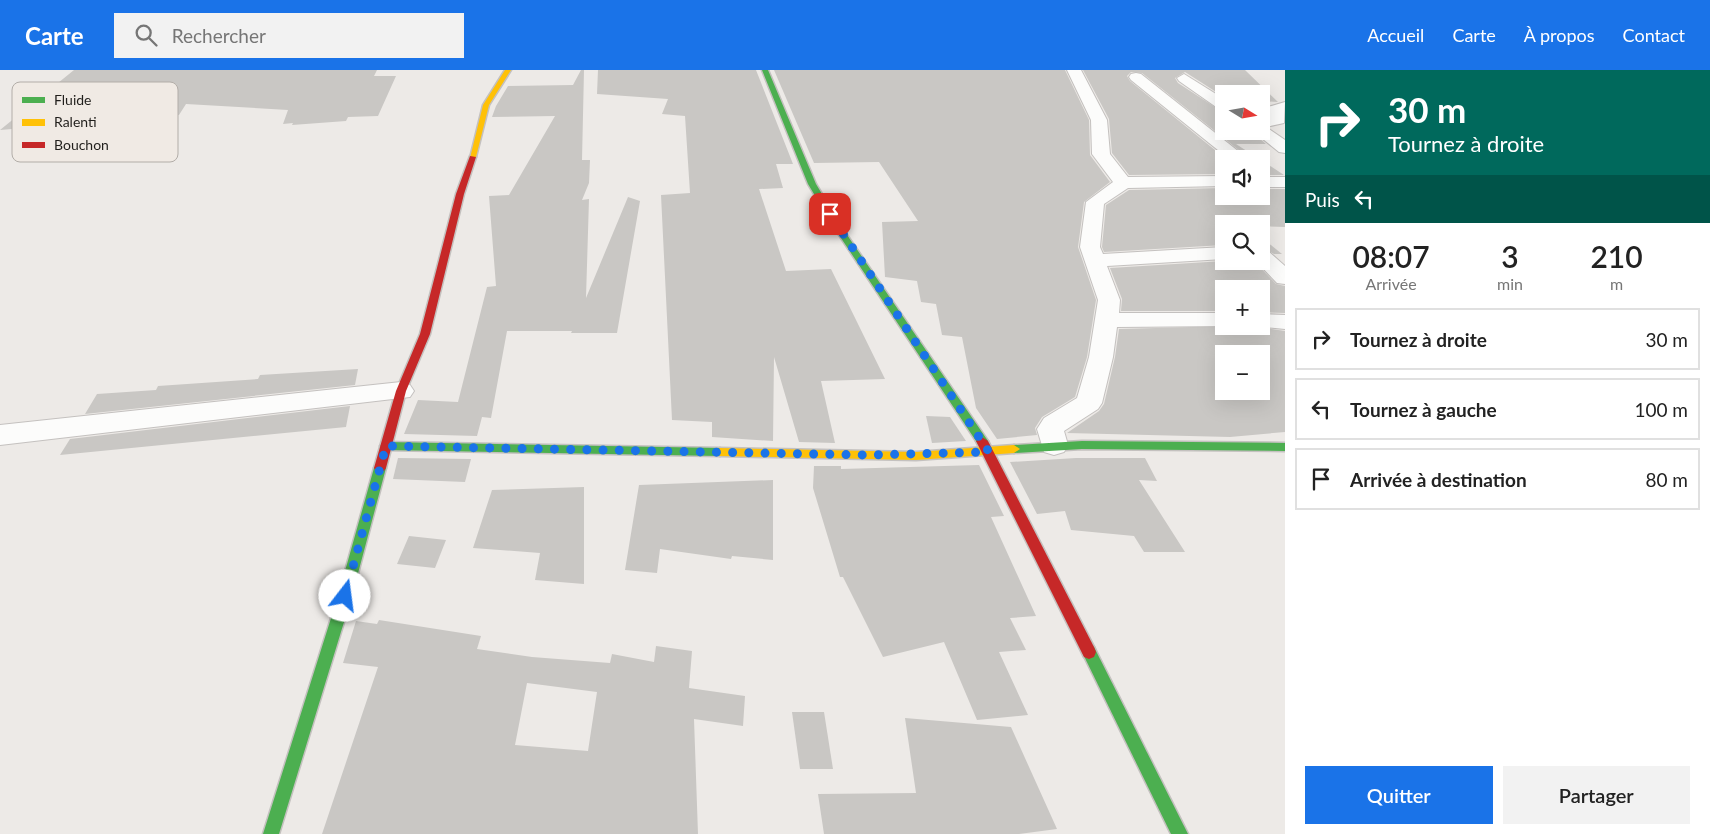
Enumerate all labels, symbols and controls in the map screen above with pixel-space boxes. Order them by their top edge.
search box [114,13,464,58]
text: Carte [25,21,84,50]
icon: search [132,21,160,49]
text: Rechercher [172,24,266,47]
text: Accueil [1367,24,1424,46]
text: Carte [1452,24,1496,46]
text: À propos [1524,24,1595,46]
text: Contact [1623,24,1685,46]
legend [12,82,178,162]
north arrow [1215,85,1270,140]
map controls [1215,85,1270,400]
text: 30 m [1388,88,1466,130]
icon: right [1305,90,1370,155]
text: Fluide [54,91,92,108]
text: Ralenti [54,113,97,130]
text: Tournez à droite [1388,130,1544,157]
text: Bouchon [54,136,109,153]
button: sound [1215,150,1270,205]
icon: left [1350,185,1378,213]
text: Puis [1305,188,1340,211]
pin [809,193,851,235]
icon: arrive [816,200,844,228]
button: search [1215,215,1270,270]
text: 08:07 [1352,238,1430,274]
text: 3 [1501,238,1519,274]
text: 210 [1590,238,1643,274]
text: Arrivée [1365,274,1417,293]
text: min [1497,274,1523,293]
text: m [1610,274,1623,293]
button: + [1215,280,1270,335]
icon: right [1307,325,1335,353]
text: Tournez à droite [1350,328,1487,351]
text: 30 m [1645,328,1688,351]
button: − [1215,345,1270,400]
icon: left [1307,395,1335,423]
text: Tournez à gauche [1350,398,1497,421]
text: 100 m [1634,398,1688,421]
icon: arrive [1307,465,1335,493]
text: Arrivée à destination [1350,468,1527,491]
text: 80 m [1645,468,1688,491]
position arrow [318,569,370,621]
button: Quitter [1305,766,1493,824]
button: Partager [1503,766,1690,824]

